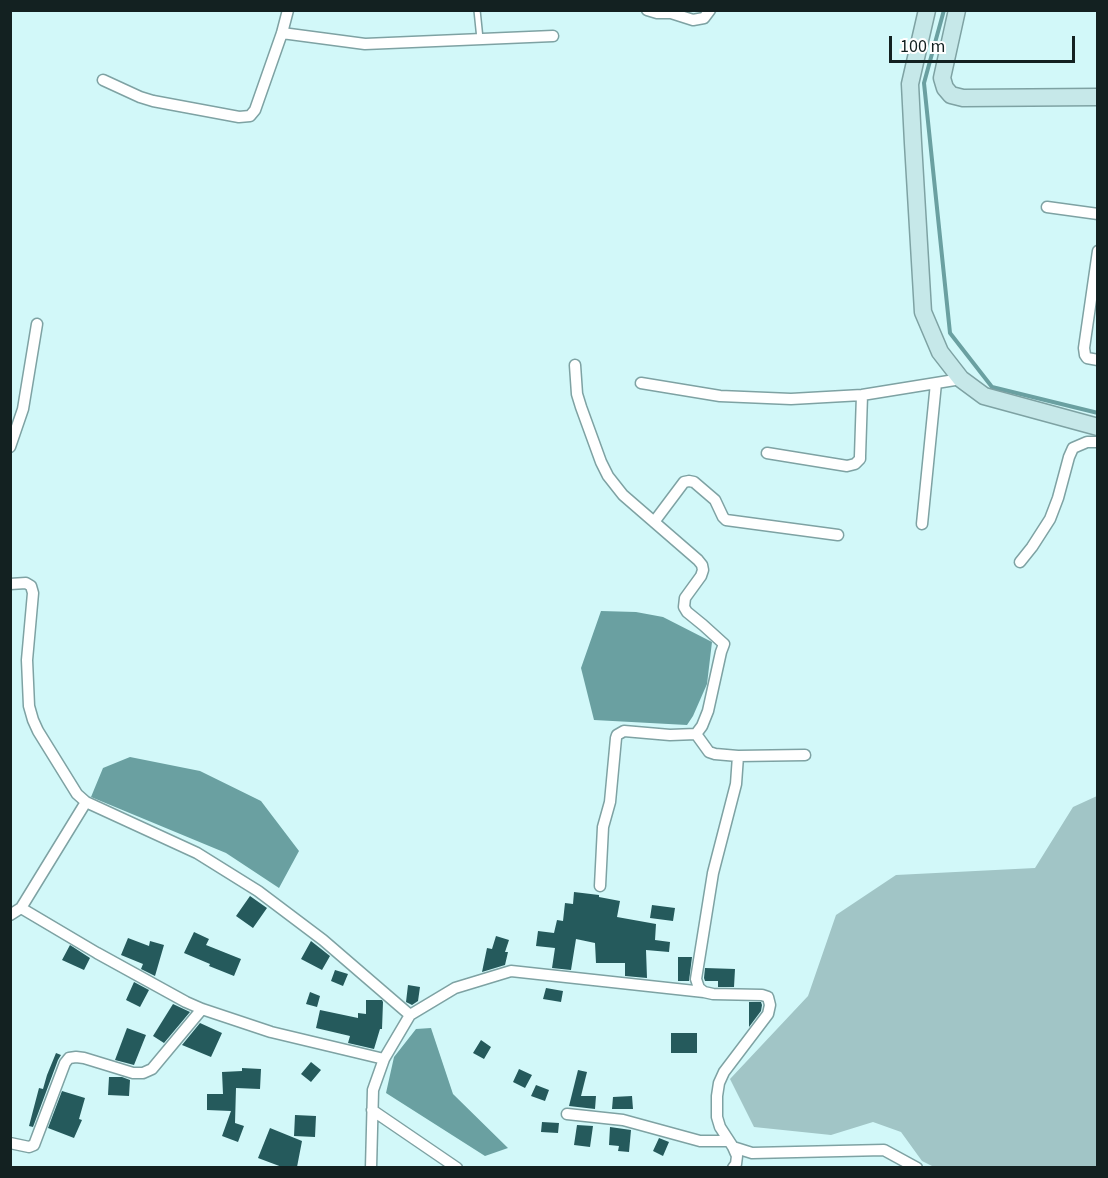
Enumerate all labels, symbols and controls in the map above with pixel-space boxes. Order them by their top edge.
scale bar [892,24,1078,62]
text: 100 m [900,34,945,59]

